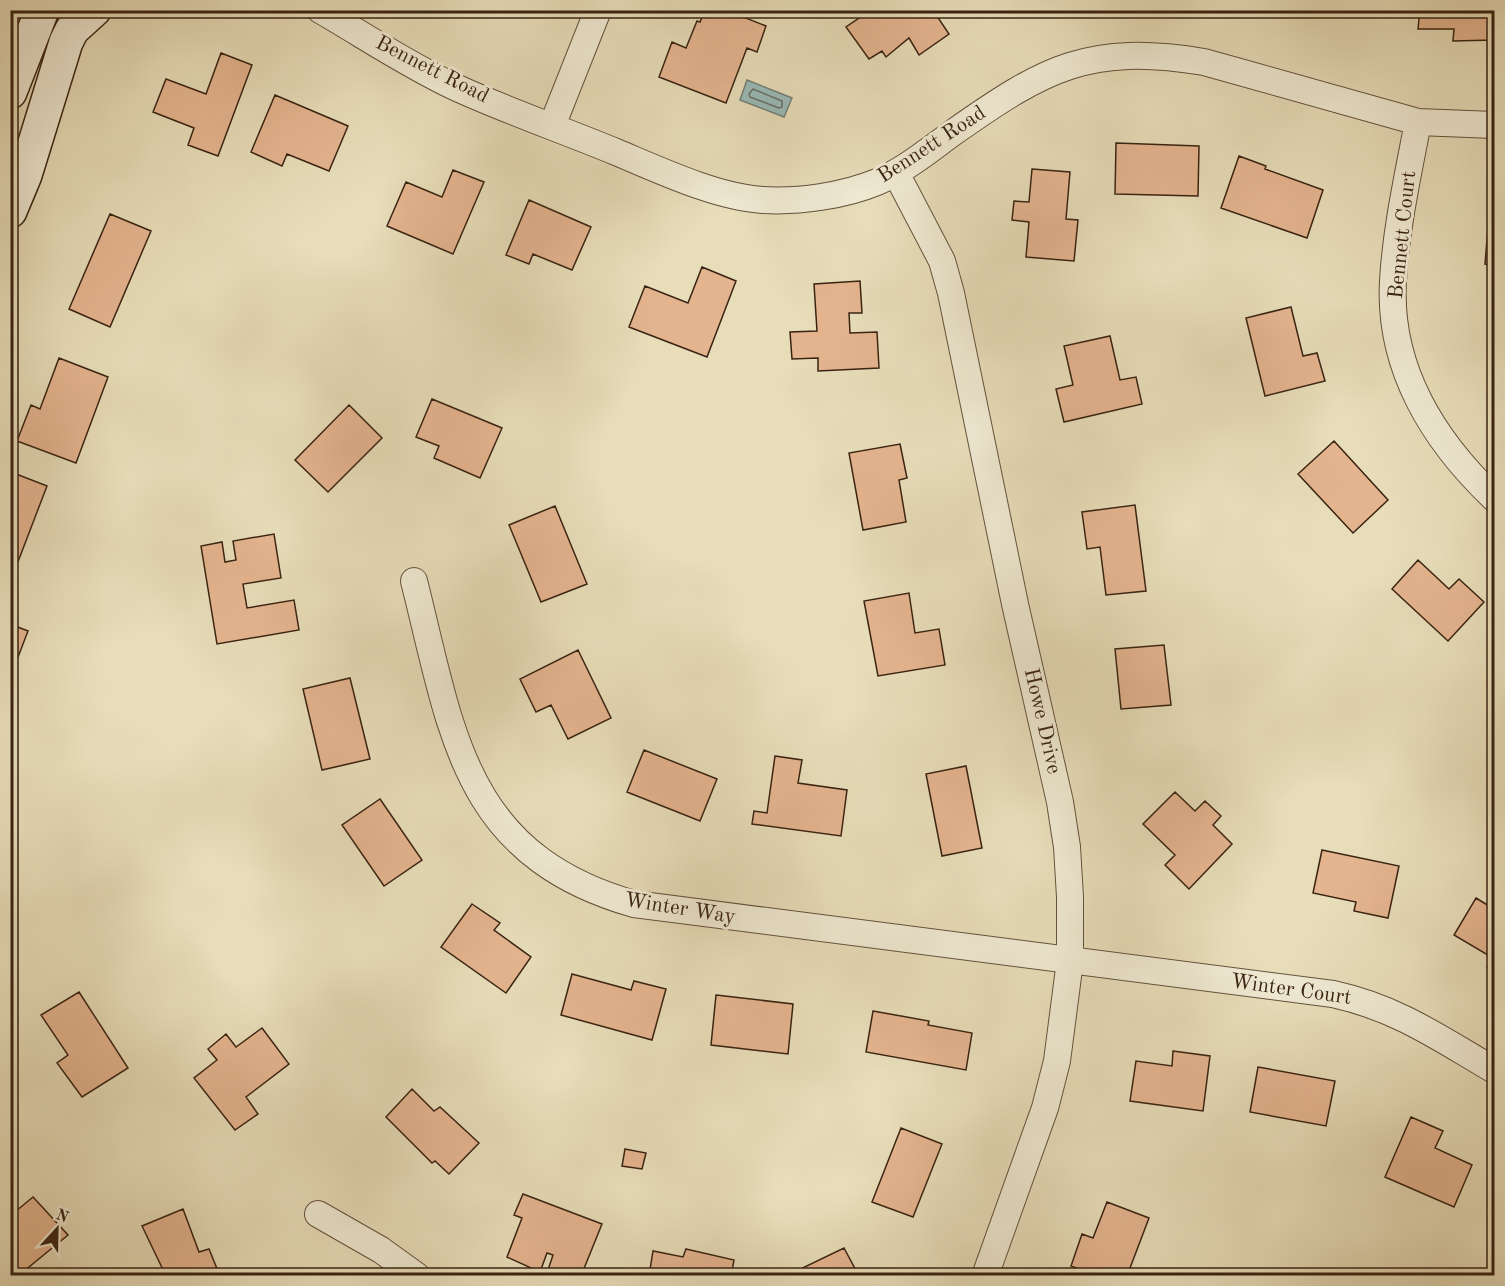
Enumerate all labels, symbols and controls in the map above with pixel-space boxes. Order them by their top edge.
street label: Bennett Road [372,33,492,107]
street label: Bennett Road [874,102,990,188]
street label: Bennett Court [1386,170,1420,300]
street label: Howe Drive [1020,666,1064,776]
street label: Winter Way [623,890,737,928]
street label: Winter Court [1229,971,1353,1009]
north arrow [27,1199,87,1259]
text: N [53,1207,71,1227]

